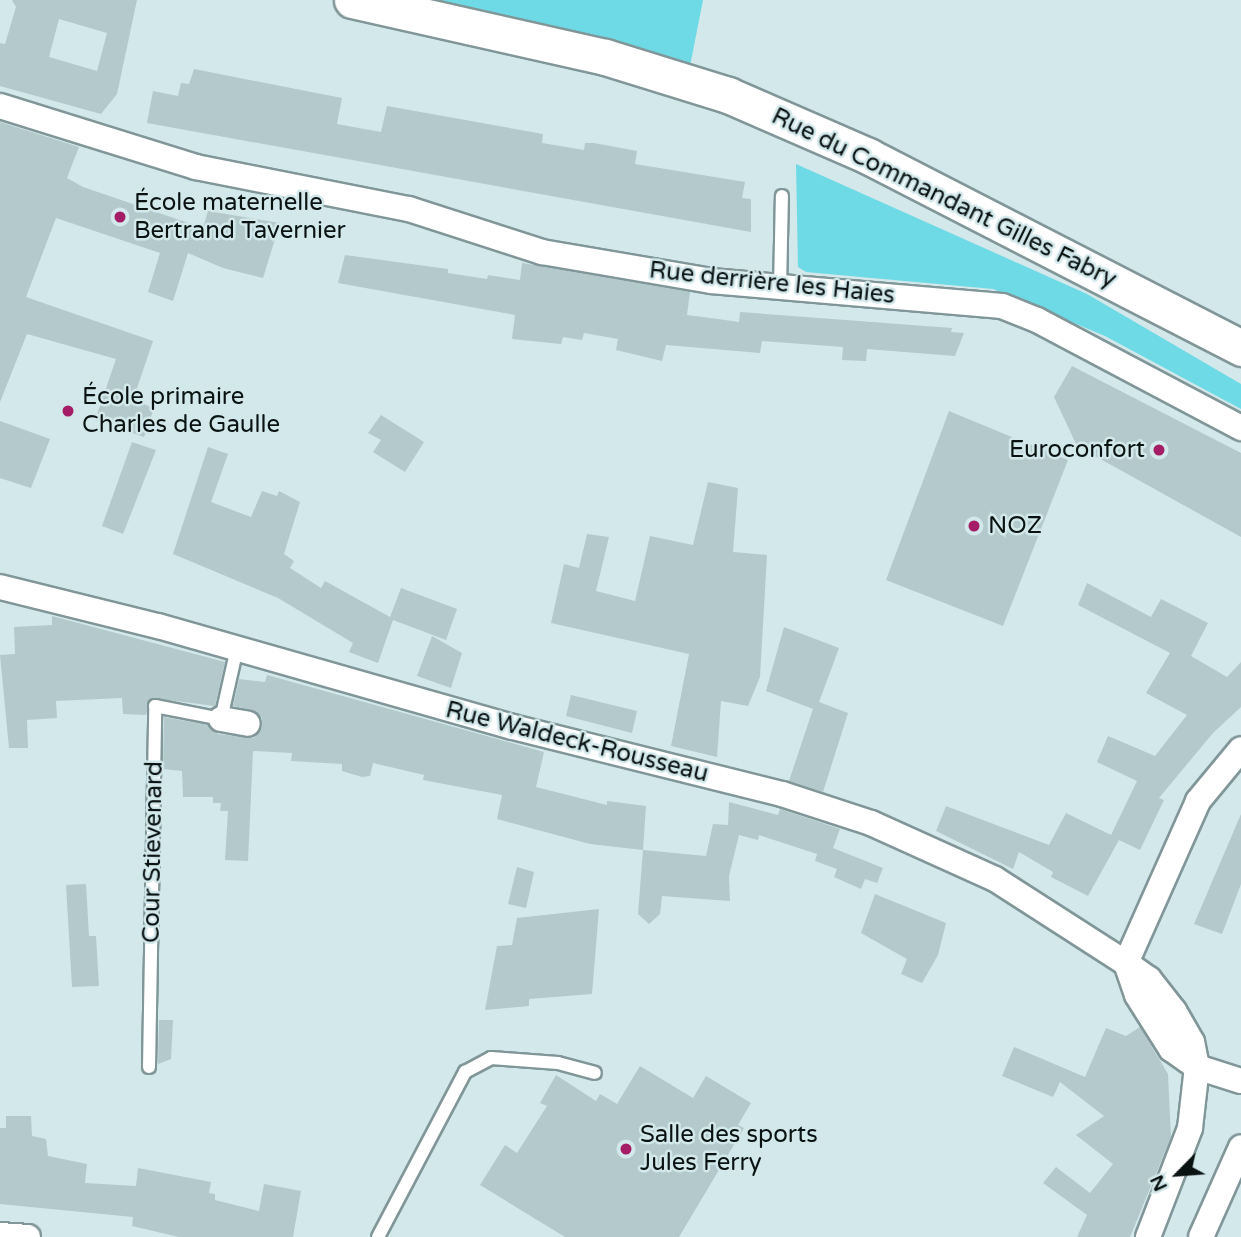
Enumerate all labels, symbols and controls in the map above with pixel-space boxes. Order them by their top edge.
street label: Rue du Commandant Gilles Fabry [767,102,1121,294]
place label: École maternelle Bertrand Tavernier [134,189,346,245]
marker: École maternelle Bertrand Tavernier [112,209,128,225]
street label: Rue derrière les Haies [648,256,896,310]
place label: École primaire Charles de Gaulle [82,383,280,439]
marker: École primaire Charles de Gaulle [60,403,76,419]
place label: Euroconfort [1009,436,1145,464]
marker: Euroconfort [1151,442,1167,458]
place label: NOZ [988,512,1042,540]
marker: NOZ [966,518,982,534]
street label: Rue Waldeck-Rousseau [443,695,711,789]
street label: Cour Stievenard [137,761,169,943]
place label: Salle des sports Jules Ferry [640,1121,818,1177]
north arrow [1143,1139,1213,1209]
marker: Salle des sports Jules Ferry [618,1141,634,1157]
text: N [1146,1171,1172,1194]

